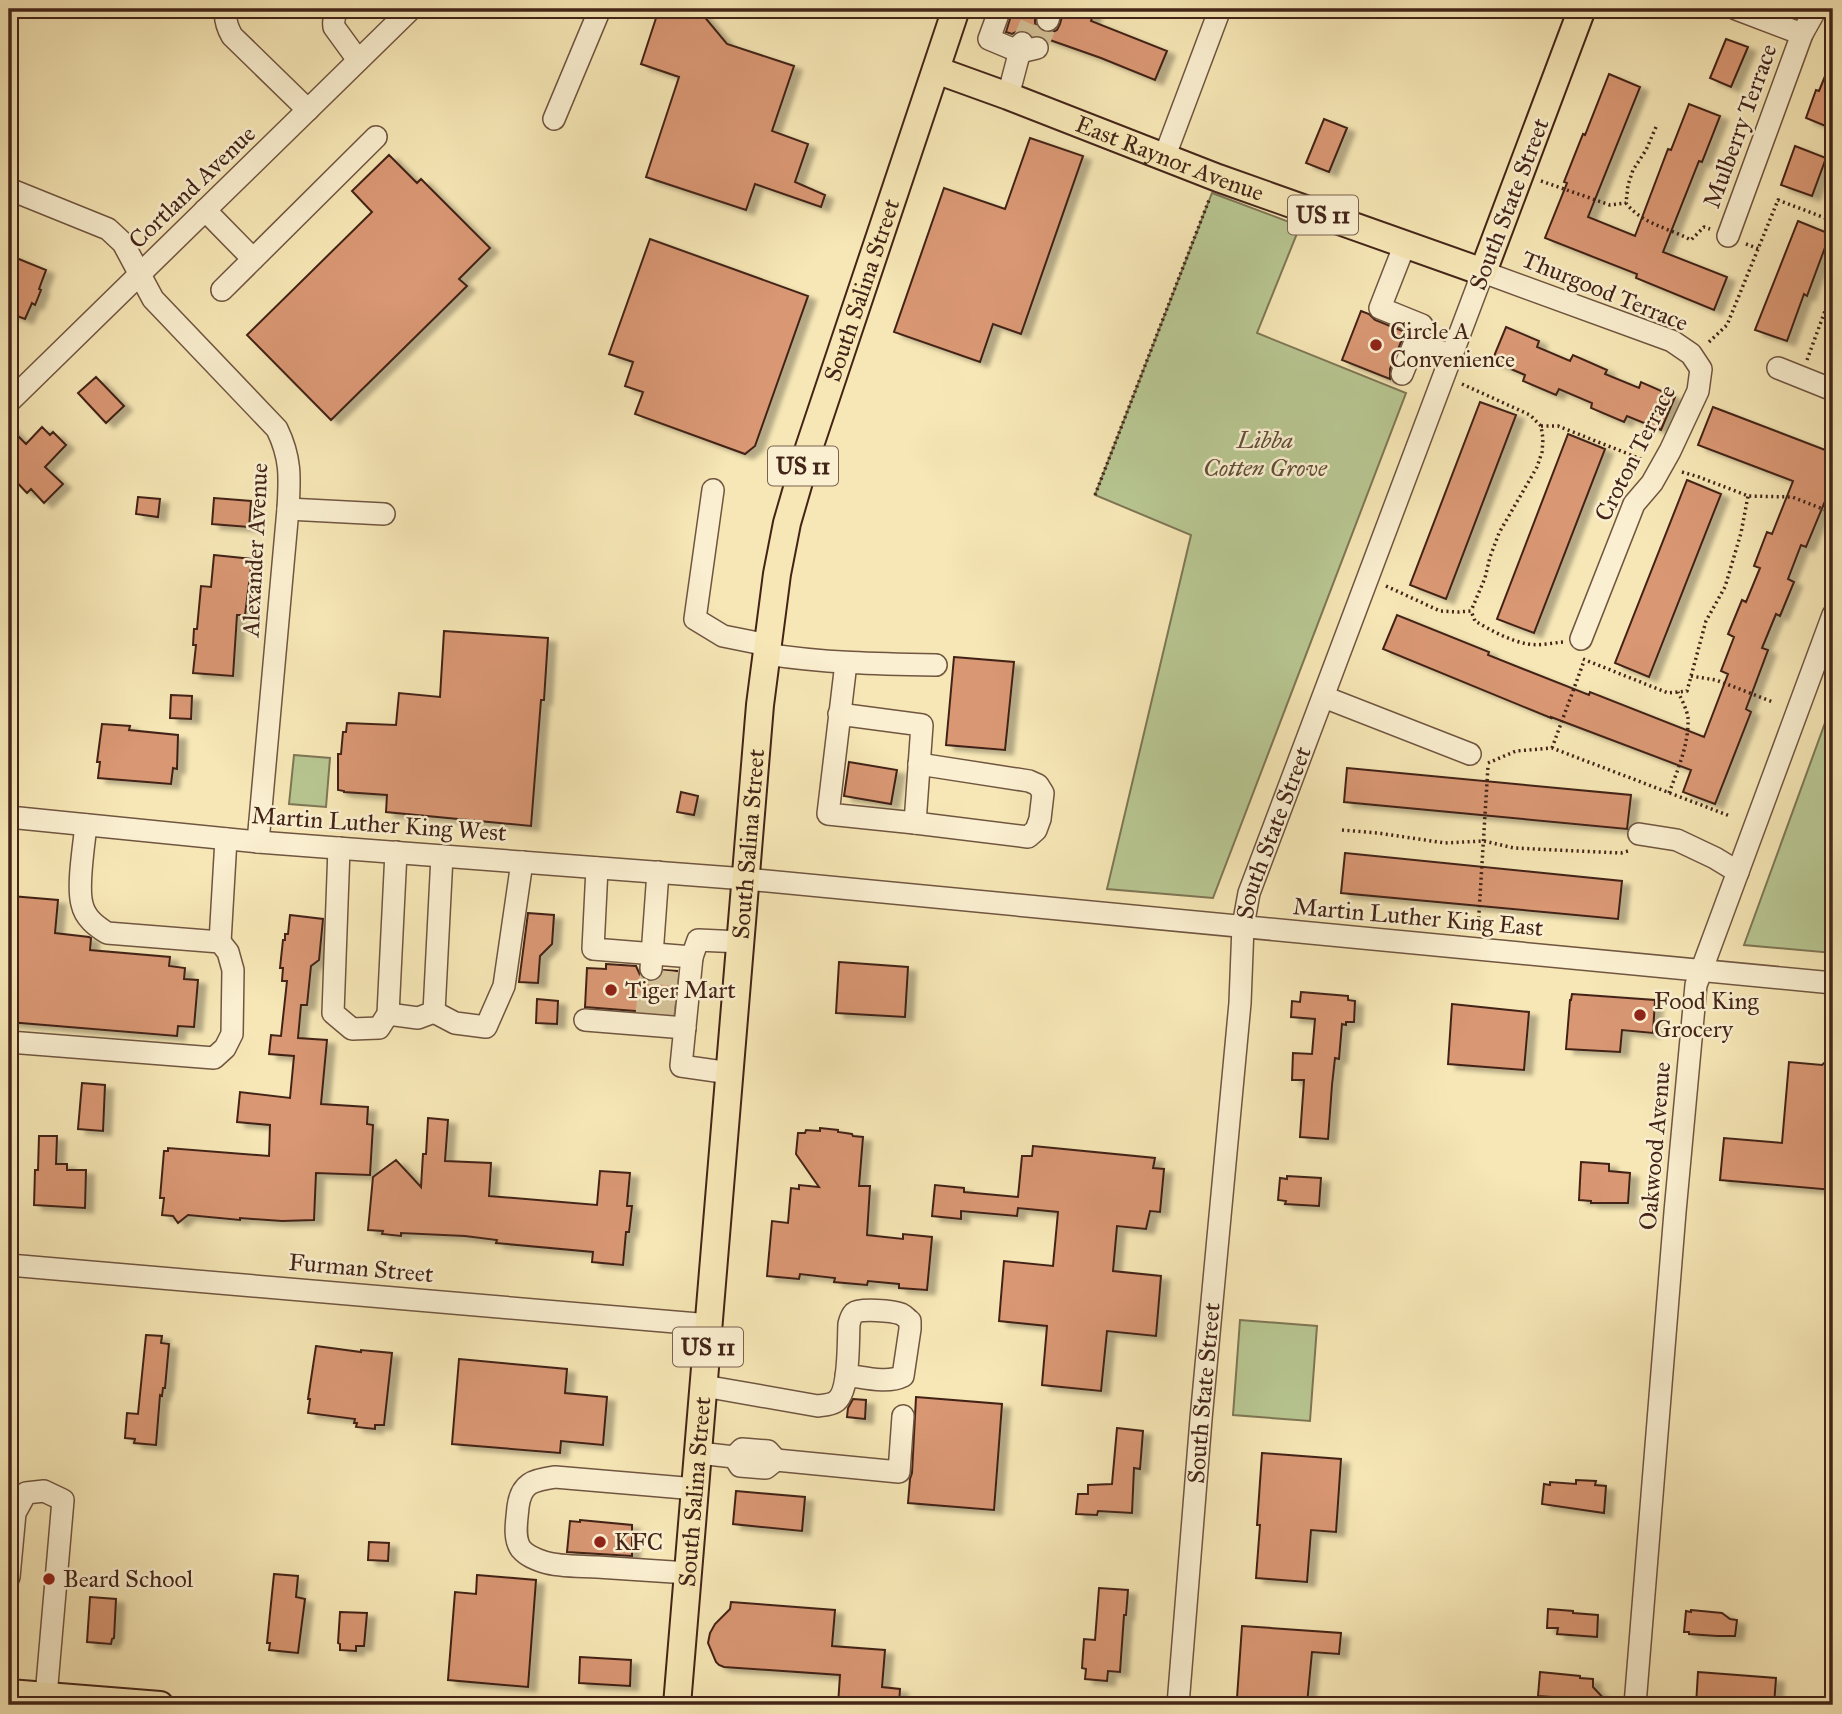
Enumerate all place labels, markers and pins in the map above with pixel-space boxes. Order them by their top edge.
place label: Circle A Convenience [1390,316,1515,374]
marker: Circle A Convenience [1368,337,1384,353]
place label: Tiger Mart [625,975,736,1005]
marker: Tiger Mart [603,982,619,998]
place label: Food King Grocery [1654,986,1760,1044]
marker: Food King Grocery [1632,1007,1648,1023]
place label: KFC [614,1527,663,1557]
marker: KFC [592,1534,608,1550]
place label: Beard School [63,1564,194,1594]
marker: Beard School [41,1571,57,1587]

